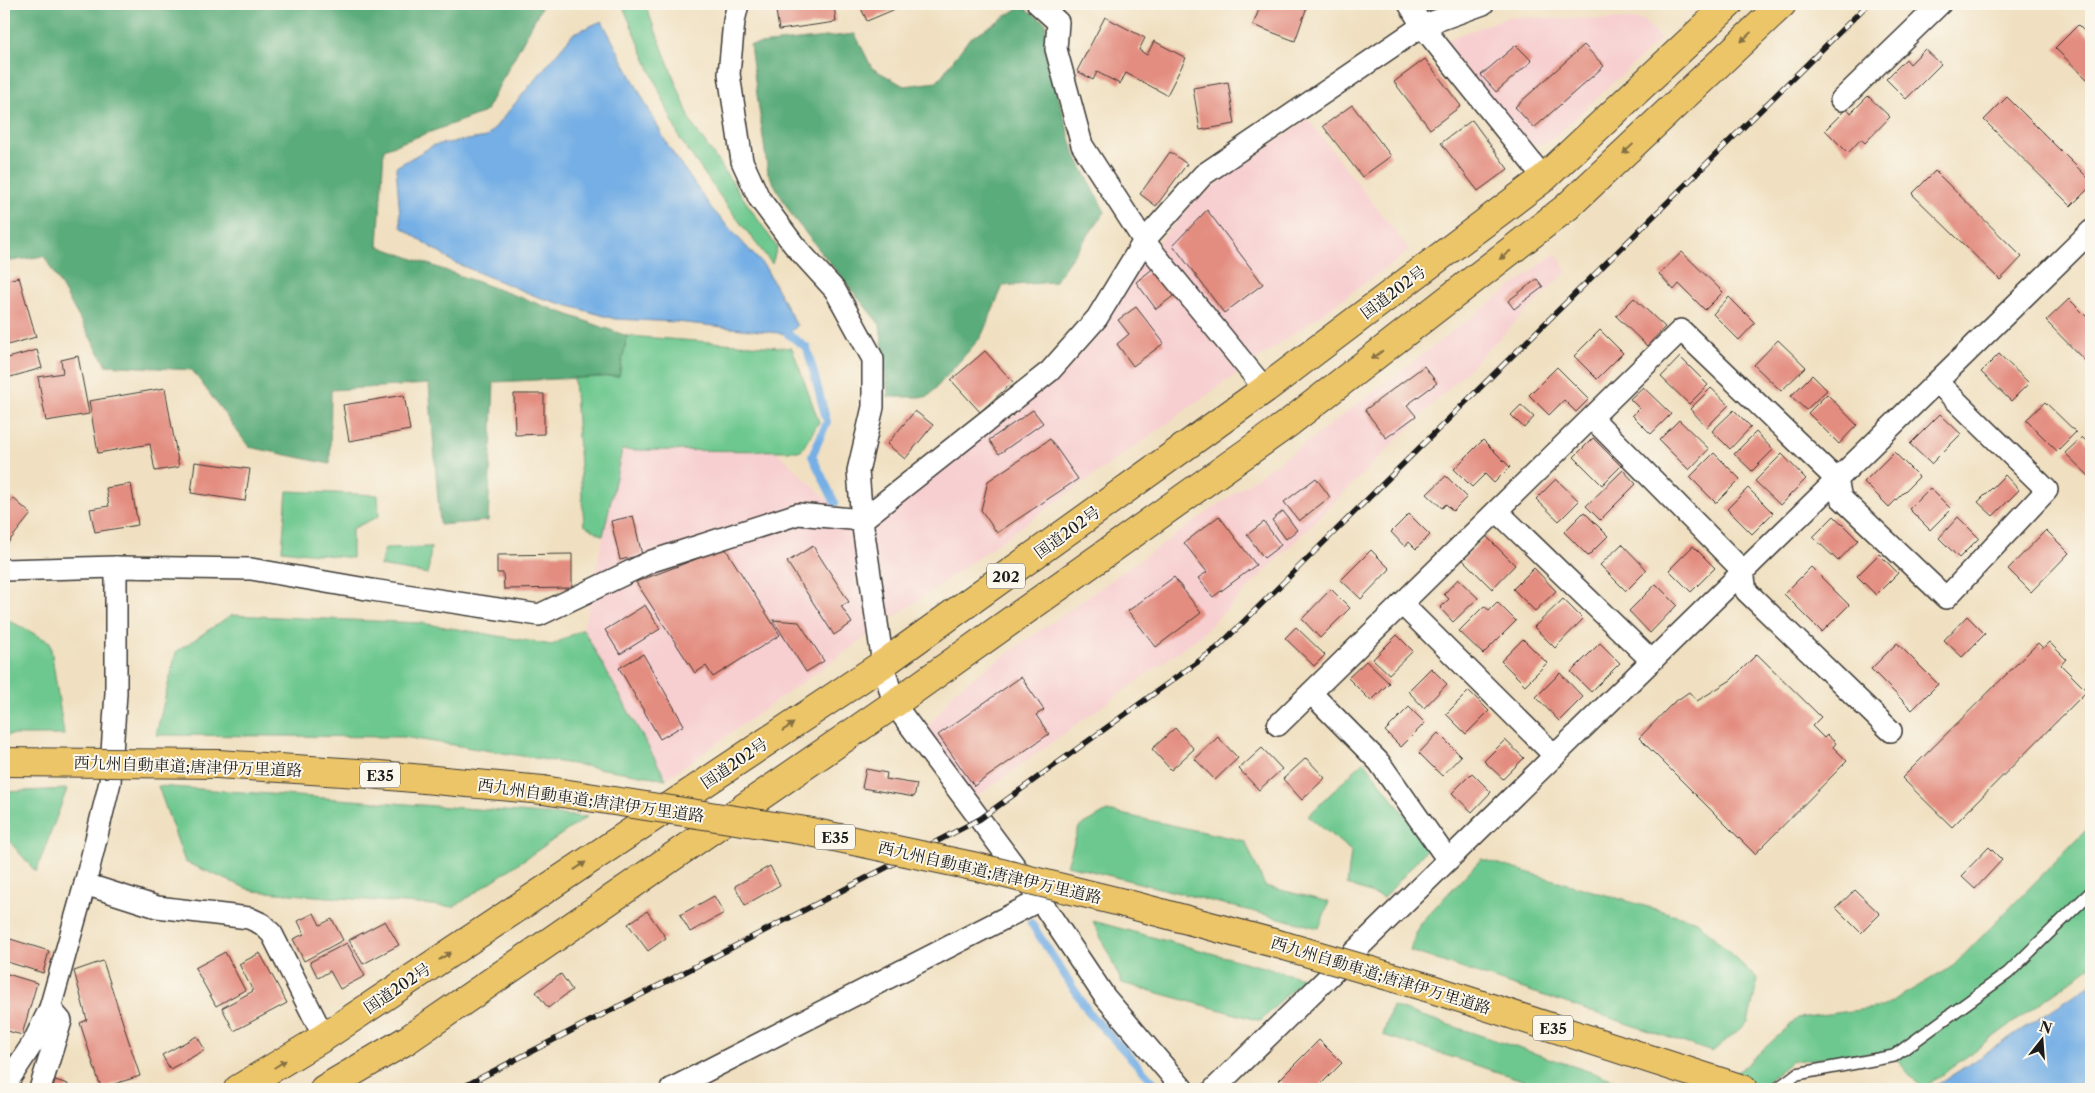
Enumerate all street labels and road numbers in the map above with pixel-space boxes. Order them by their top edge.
street label: 国道202号 [1356,261,1430,323]
street label: 国道202号 [1030,501,1104,563]
road number: 202 [987,564,1025,588]
street label: 国道202号 [697,733,771,793]
street label: 西九州自動車道;唐津伊万里道路 [73,752,303,780]
road number: E35 [360,762,400,788]
street label: 西九州自動車道;唐津伊万里道路 [476,774,706,826]
road number: E35 [815,824,855,850]
street label: 西九州自動車道;唐津伊万里道路 [876,837,1104,907]
street label: 西九州自動車道;唐津伊万里道路 [1269,932,1493,1018]
street label: 国道202号 [360,958,434,1018]
road number: E35 [1533,1016,1573,1040]

